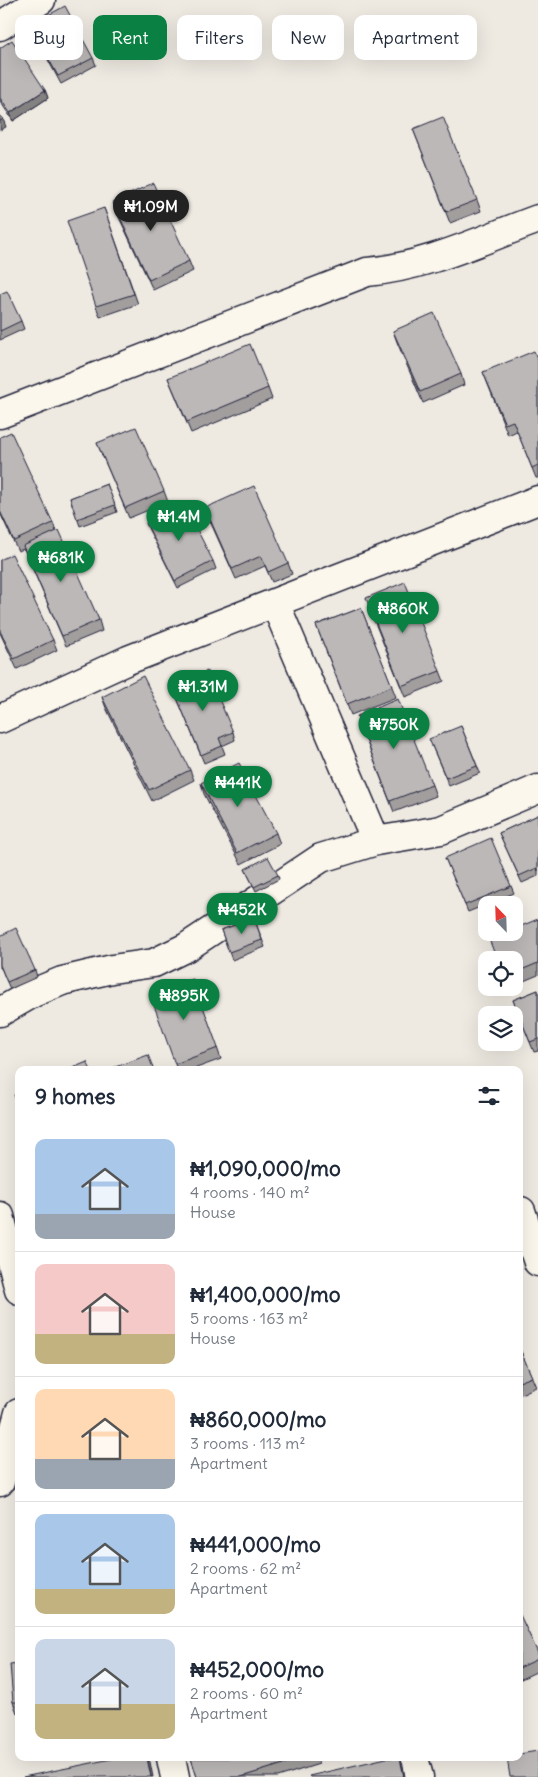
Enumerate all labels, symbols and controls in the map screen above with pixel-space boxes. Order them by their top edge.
chip: Buy [15,15,83,60]
chip: Rent [93,15,167,60]
chip: Filters [177,15,262,60]
chip: New [272,15,344,60]
chip: Apartment [354,15,477,60]
pin: ₦1.09M [110,190,192,232]
text: ₦1.09M [124,196,178,216]
pin: ₦1.4M [144,500,214,542]
text: ₦1.4M [157,506,201,526]
pin: ₦681K [26,540,96,583]
text: ₦681K [38,547,84,567]
pin: ₦860K [368,592,438,634]
text: ₦860K [378,598,428,618]
pin: ₦1.31M [162,670,244,712]
text: ₦1.31M [178,676,228,696]
pin: ₦750K [359,708,429,750]
text: ₦750K [369,714,419,734]
pin: ₦441K [203,766,273,808]
text: ₦441K [215,772,261,792]
pin: ₦452K [207,892,277,935]
north arrow [478,896,522,941]
map controls [478,896,523,1051]
text: ₦452K [218,899,266,919]
button: locate [478,951,523,996]
pin: ₦895K [149,978,219,1021]
text: ₦895K [159,985,209,1005]
button: layers [478,1006,523,1051]
icon: filters [475,1082,503,1110]
text: 9 homes [35,1083,115,1110]
text: ₦1,090,000/mo [190,1155,341,1182]
icon: home [75,1159,135,1219]
text: 4 rooms · 140 m² [190,1182,310,1202]
text: House [190,1202,236,1222]
text: ₦1,400,000/mo [190,1281,341,1308]
icon: home [75,1284,135,1344]
text: 5 rooms · 163 m² [190,1308,308,1328]
text: House [190,1328,236,1348]
text: ₦860,000/mo [190,1406,326,1433]
icon: home [75,1409,135,1469]
text: 3 rooms · 113 m² [190,1433,305,1453]
text: Apartment [190,1453,268,1473]
text: ₦441,000/mo [190,1531,321,1558]
icon: home [75,1534,135,1594]
text: 2 rooms · 62 m² [190,1558,301,1578]
text: Apartment [190,1578,268,1598]
text: ₦452,000/mo [190,1656,324,1683]
icon: home [75,1659,135,1719]
text: 2 rooms · 60 m² [190,1683,303,1703]
text: Apartment [190,1703,268,1723]

